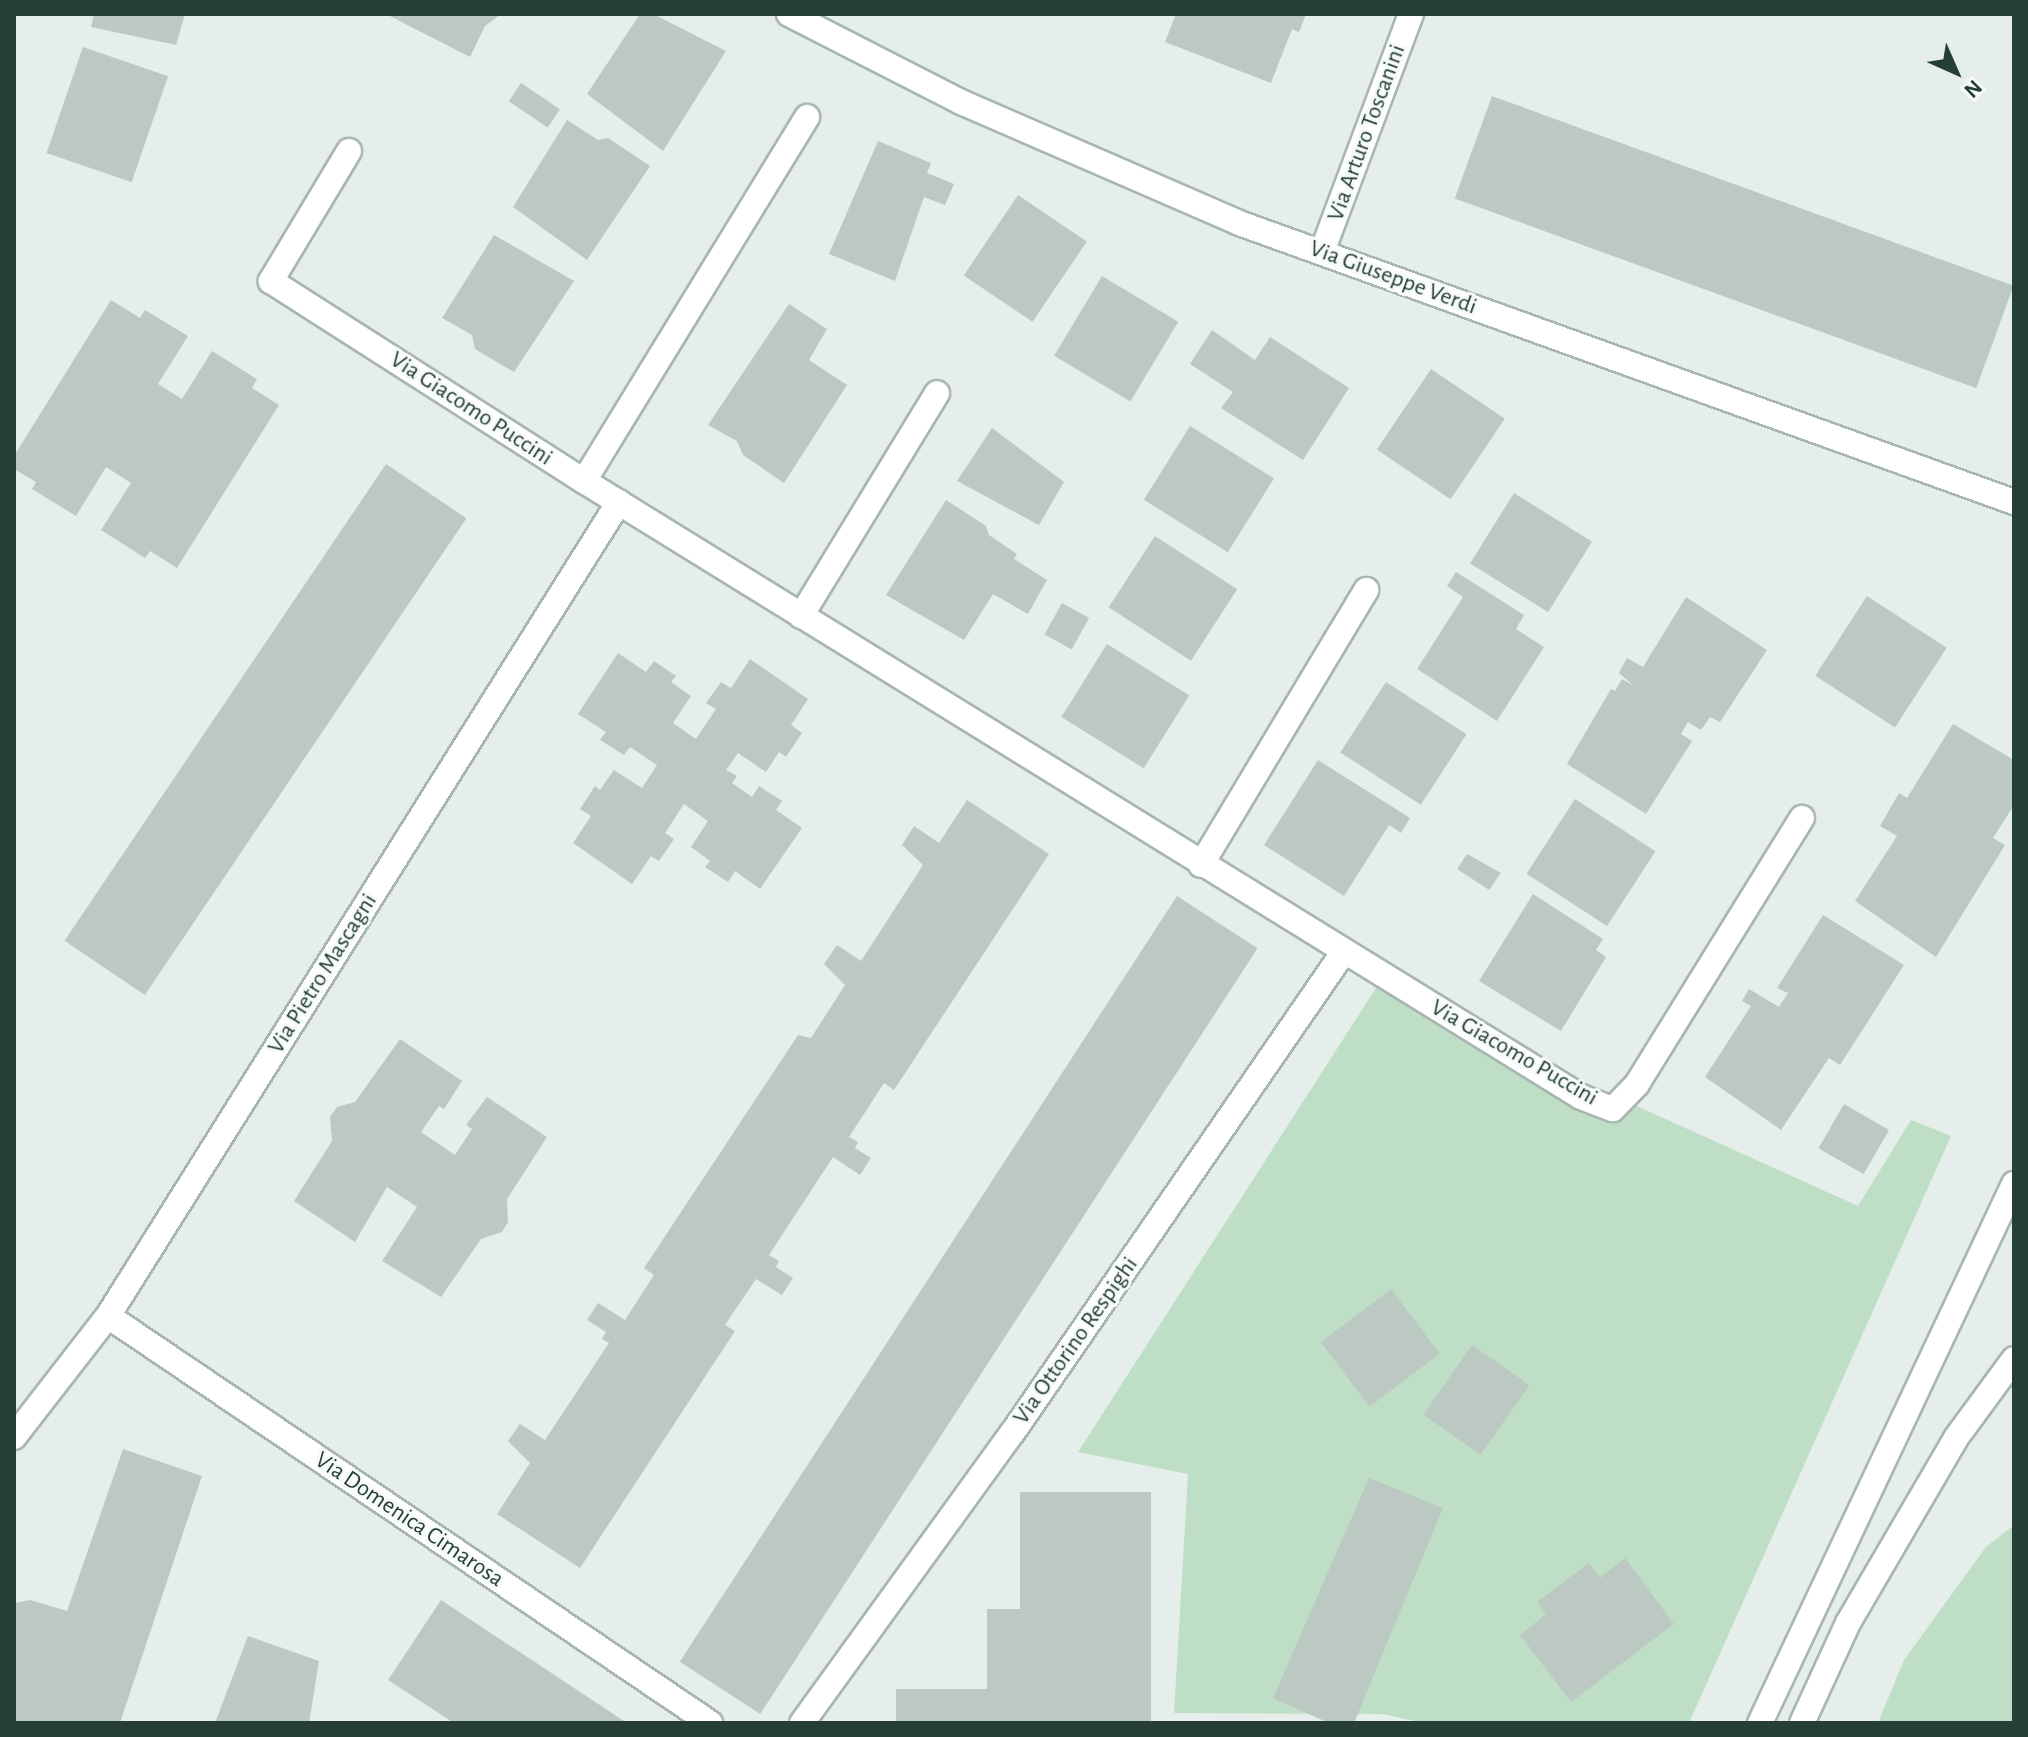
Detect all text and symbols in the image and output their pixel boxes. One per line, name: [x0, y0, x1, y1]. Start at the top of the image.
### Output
north arrow: [1916, 32, 1996, 112]
street label: Via Arturo Toscanini: [1322, 41, 1412, 225]
text: N: [1960, 76, 1986, 102]
street label: Via Giuseppe Verdi: [1305, 234, 1481, 322]
street label: Via Giacomo Puccini: [384, 346, 558, 472]
street label: Via Pietro Mascagni: [262, 889, 384, 1059]
street label: Via Giacomo Puccini: [1425, 993, 1603, 1113]
street label: Via Ottorino Respighi: [1007, 1252, 1145, 1430]
street label: Via Domenica Cimarosa: [309, 1446, 509, 1594]

